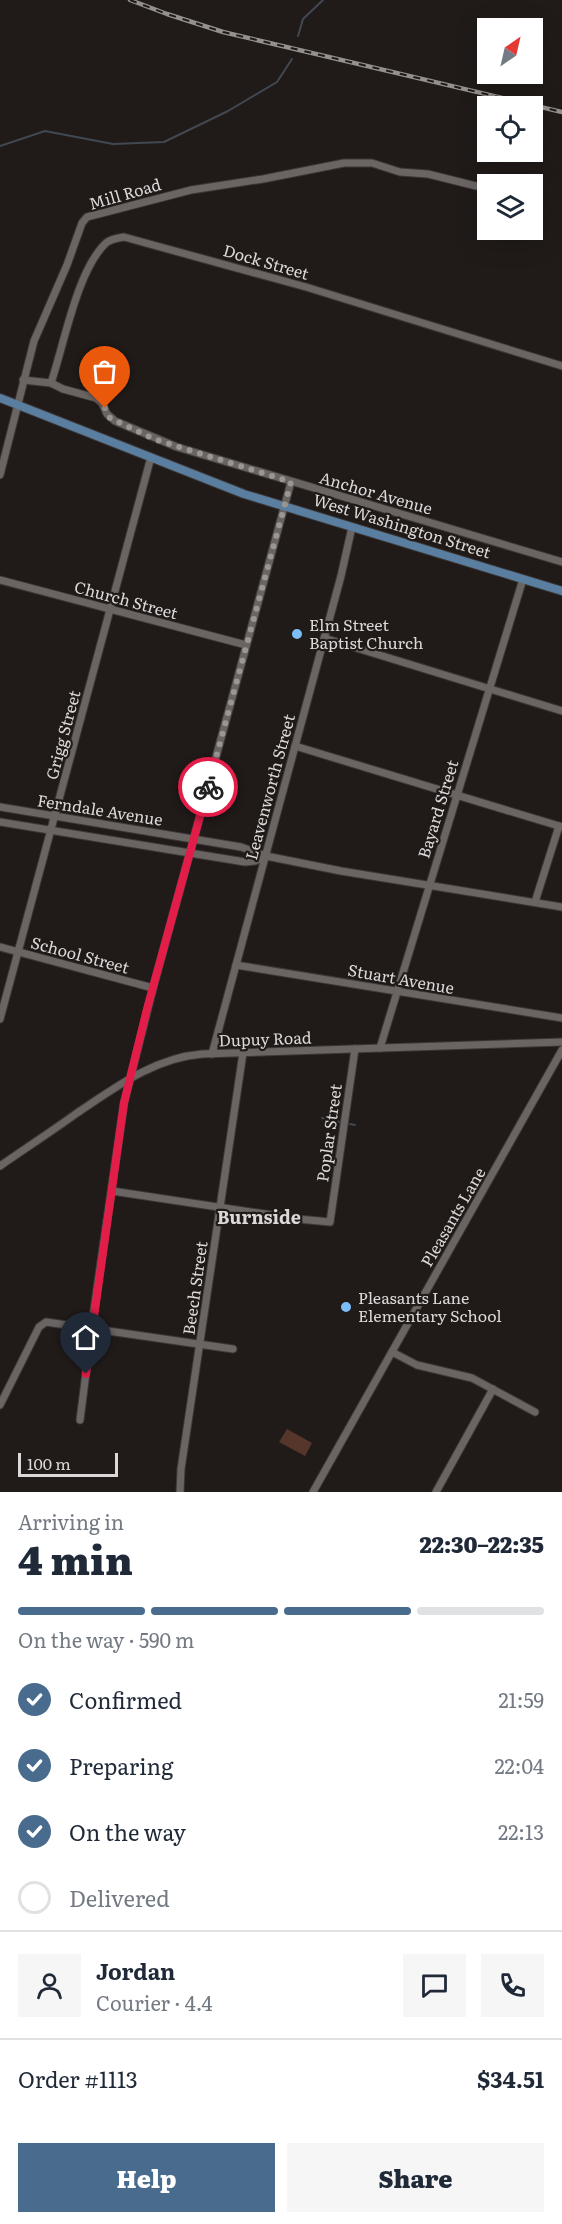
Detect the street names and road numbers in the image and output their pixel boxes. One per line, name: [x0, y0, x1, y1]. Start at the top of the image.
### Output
street label: Mill Road: [86, 171, 164, 215]
street label: Dock Street: [221, 237, 312, 285]
street label: Anchor Avenue: [317, 464, 436, 520]
street label: West Washington Street: [311, 487, 494, 564]
street label: Church Street: [72, 574, 181, 625]
street label: Grigg Street: [39, 687, 86, 782]
street label: Leavenworth Street: [238, 711, 300, 862]
street label: Bayard Street: [411, 756, 464, 861]
street label: Ferndale Avenue: [36, 787, 165, 831]
street label: School Street: [28, 929, 133, 979]
street label: Stuart Avenue: [346, 957, 456, 999]
street label: Dupuy Road: [218, 1024, 312, 1052]
street label: Poplar Street: [309, 1082, 347, 1183]
street label: Pleasants Lane: [414, 1162, 490, 1271]
street label: Beech Street: [176, 1239, 213, 1336]

